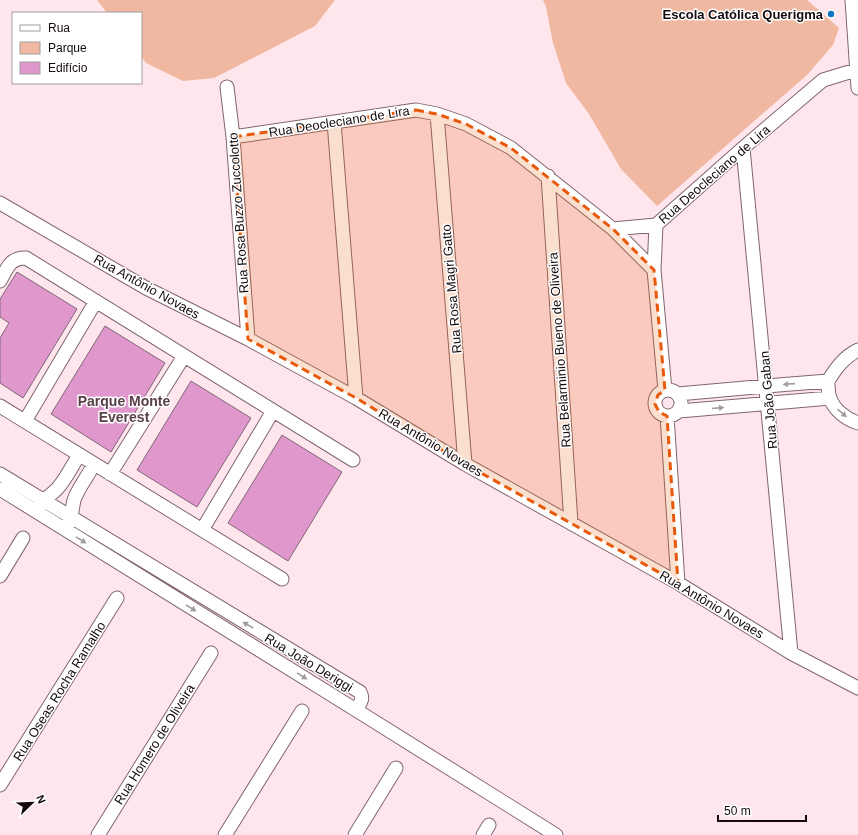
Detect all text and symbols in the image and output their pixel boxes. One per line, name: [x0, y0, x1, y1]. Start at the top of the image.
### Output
place label: Escola Católica Querigma: [663, 7, 824, 22]
marker: Escola Católica Querigma: [826, 9, 836, 19]
legend: [12, 12, 142, 84]
text: Rua: [48, 21, 70, 35]
text: Parque: [48, 41, 87, 55]
text: Edifício: [48, 61, 88, 75]
street label: Rua Deocleciano de Lira: [268, 103, 411, 140]
street label: Rua Deocleciano de Lira: [656, 122, 774, 227]
street label: Rua Rosa Buzzo Zuccolotto: [225, 132, 252, 294]
street label: Rua Rosa Magri Gatto: [438, 224, 465, 354]
street label: Rua Antônio Novaes: [91, 251, 203, 322]
street label: Rua Belarminio Bueno de Oliveira: [545, 251, 574, 448]
street label: Rua João Gaban: [757, 350, 780, 450]
one-way arrow: [782, 381, 795, 387]
district label: Parque Monte Everest: [78, 393, 170, 425]
one-way arrow: [712, 404, 724, 411]
street label: Rua Antônio Novaes: [376, 405, 486, 480]
one-way arrow: [837, 409, 847, 418]
one-way arrow: [75, 536, 87, 543]
street label: Rua Antônio Novaes: [657, 567, 767, 642]
one-way arrow: [186, 604, 196, 612]
street label: Rua Oseas Rocha Ramalho: [10, 619, 109, 764]
one-way arrow: [242, 622, 254, 629]
street label: Rua João Deriggi: [262, 630, 356, 695]
one-way arrow: [296, 673, 308, 680]
street label: Rua Homero de Oliveira: [111, 681, 198, 807]
north arrow: [12, 783, 52, 823]
text: N: [34, 793, 48, 805]
scale bar: [718, 797, 806, 823]
text: 50 m: [724, 804, 751, 818]

